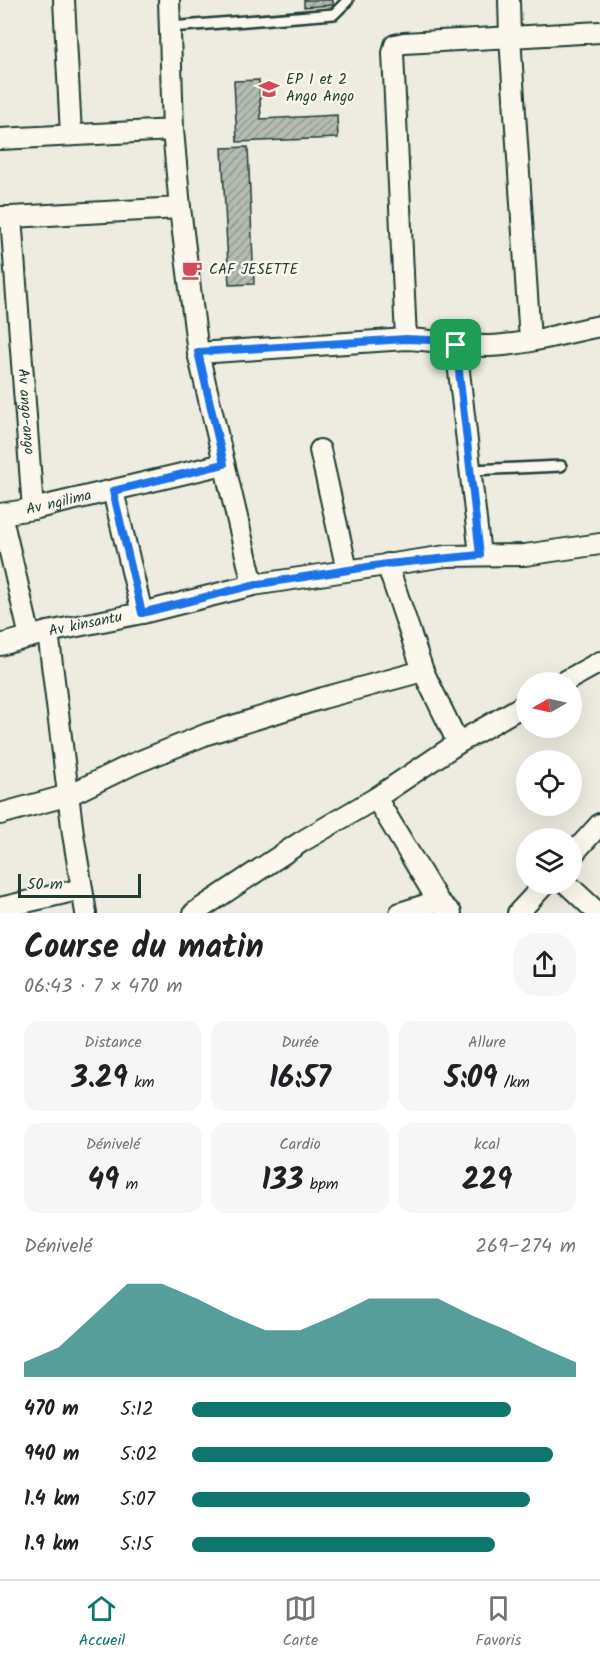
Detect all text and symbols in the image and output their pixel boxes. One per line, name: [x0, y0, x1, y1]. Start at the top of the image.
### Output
place label: EP 1 et 2 Ango Ango: [286, 68, 354, 109]
school or university icon: EP 1 et 2 Ango Ango: [257, 77, 281, 101]
cafe icon: CAF JESETTE: [180, 258, 204, 282]
place label: CAF JESETTE: [209, 258, 300, 282]
pin: [430, 319, 481, 370]
icon: arrive: [439, 328, 472, 361]
street label: Av ango-ango: [10, 367, 41, 456]
street label: Av ngilima: [25, 484, 94, 522]
street label: Av kinsantu: [47, 605, 124, 644]
north arrow: [516, 672, 582, 738]
map controls: [516, 672, 582, 894]
button: locate: [516, 750, 582, 816]
button: layers: [516, 828, 582, 894]
scale bar: [18, 871, 141, 899]
text: 50 m: [27, 872, 63, 897]
text: Course du matin: [24, 922, 264, 975]
button: share: [513, 933, 576, 996]
text: 06:43 · 7 × 470 m: [24, 971, 182, 1003]
text: Distance: [84, 1030, 142, 1055]
text: Durée: [281, 1030, 319, 1055]
text: Allure: [468, 1030, 506, 1055]
text: 3.29: [72, 1055, 128, 1103]
text: 16:57: [269, 1055, 331, 1103]
text: 5:09: [444, 1055, 497, 1103]
text: km: [128, 1070, 154, 1095]
text: /km: [497, 1070, 530, 1095]
text: Dénivelé: [86, 1132, 140, 1157]
text: Cardio: [279, 1132, 321, 1157]
text: kcal: [474, 1132, 500, 1157]
text: 49: [88, 1157, 119, 1205]
text: 133: [261, 1157, 303, 1205]
text: 229: [462, 1157, 512, 1205]
text: m: [119, 1172, 138, 1197]
text: bpm: [303, 1172, 339, 1197]
text: Dénivelé: [24, 1231, 92, 1263]
text: 269–274 m: [476, 1231, 576, 1263]
text: 470 m: [24, 1394, 79, 1426]
text: 5:12: [120, 1394, 154, 1426]
text: 940 m: [24, 1439, 79, 1471]
text: 5:02: [120, 1439, 157, 1471]
text: 1.4 km: [24, 1484, 80, 1516]
text: 5:07: [120, 1484, 155, 1516]
text: 1.9 km: [24, 1529, 79, 1561]
text: 5:15: [120, 1529, 153, 1561]
tab: Accueil: [79, 1592, 125, 1653]
tab: Carte: [282, 1592, 318, 1653]
tab: Favoris: [476, 1592, 521, 1653]

